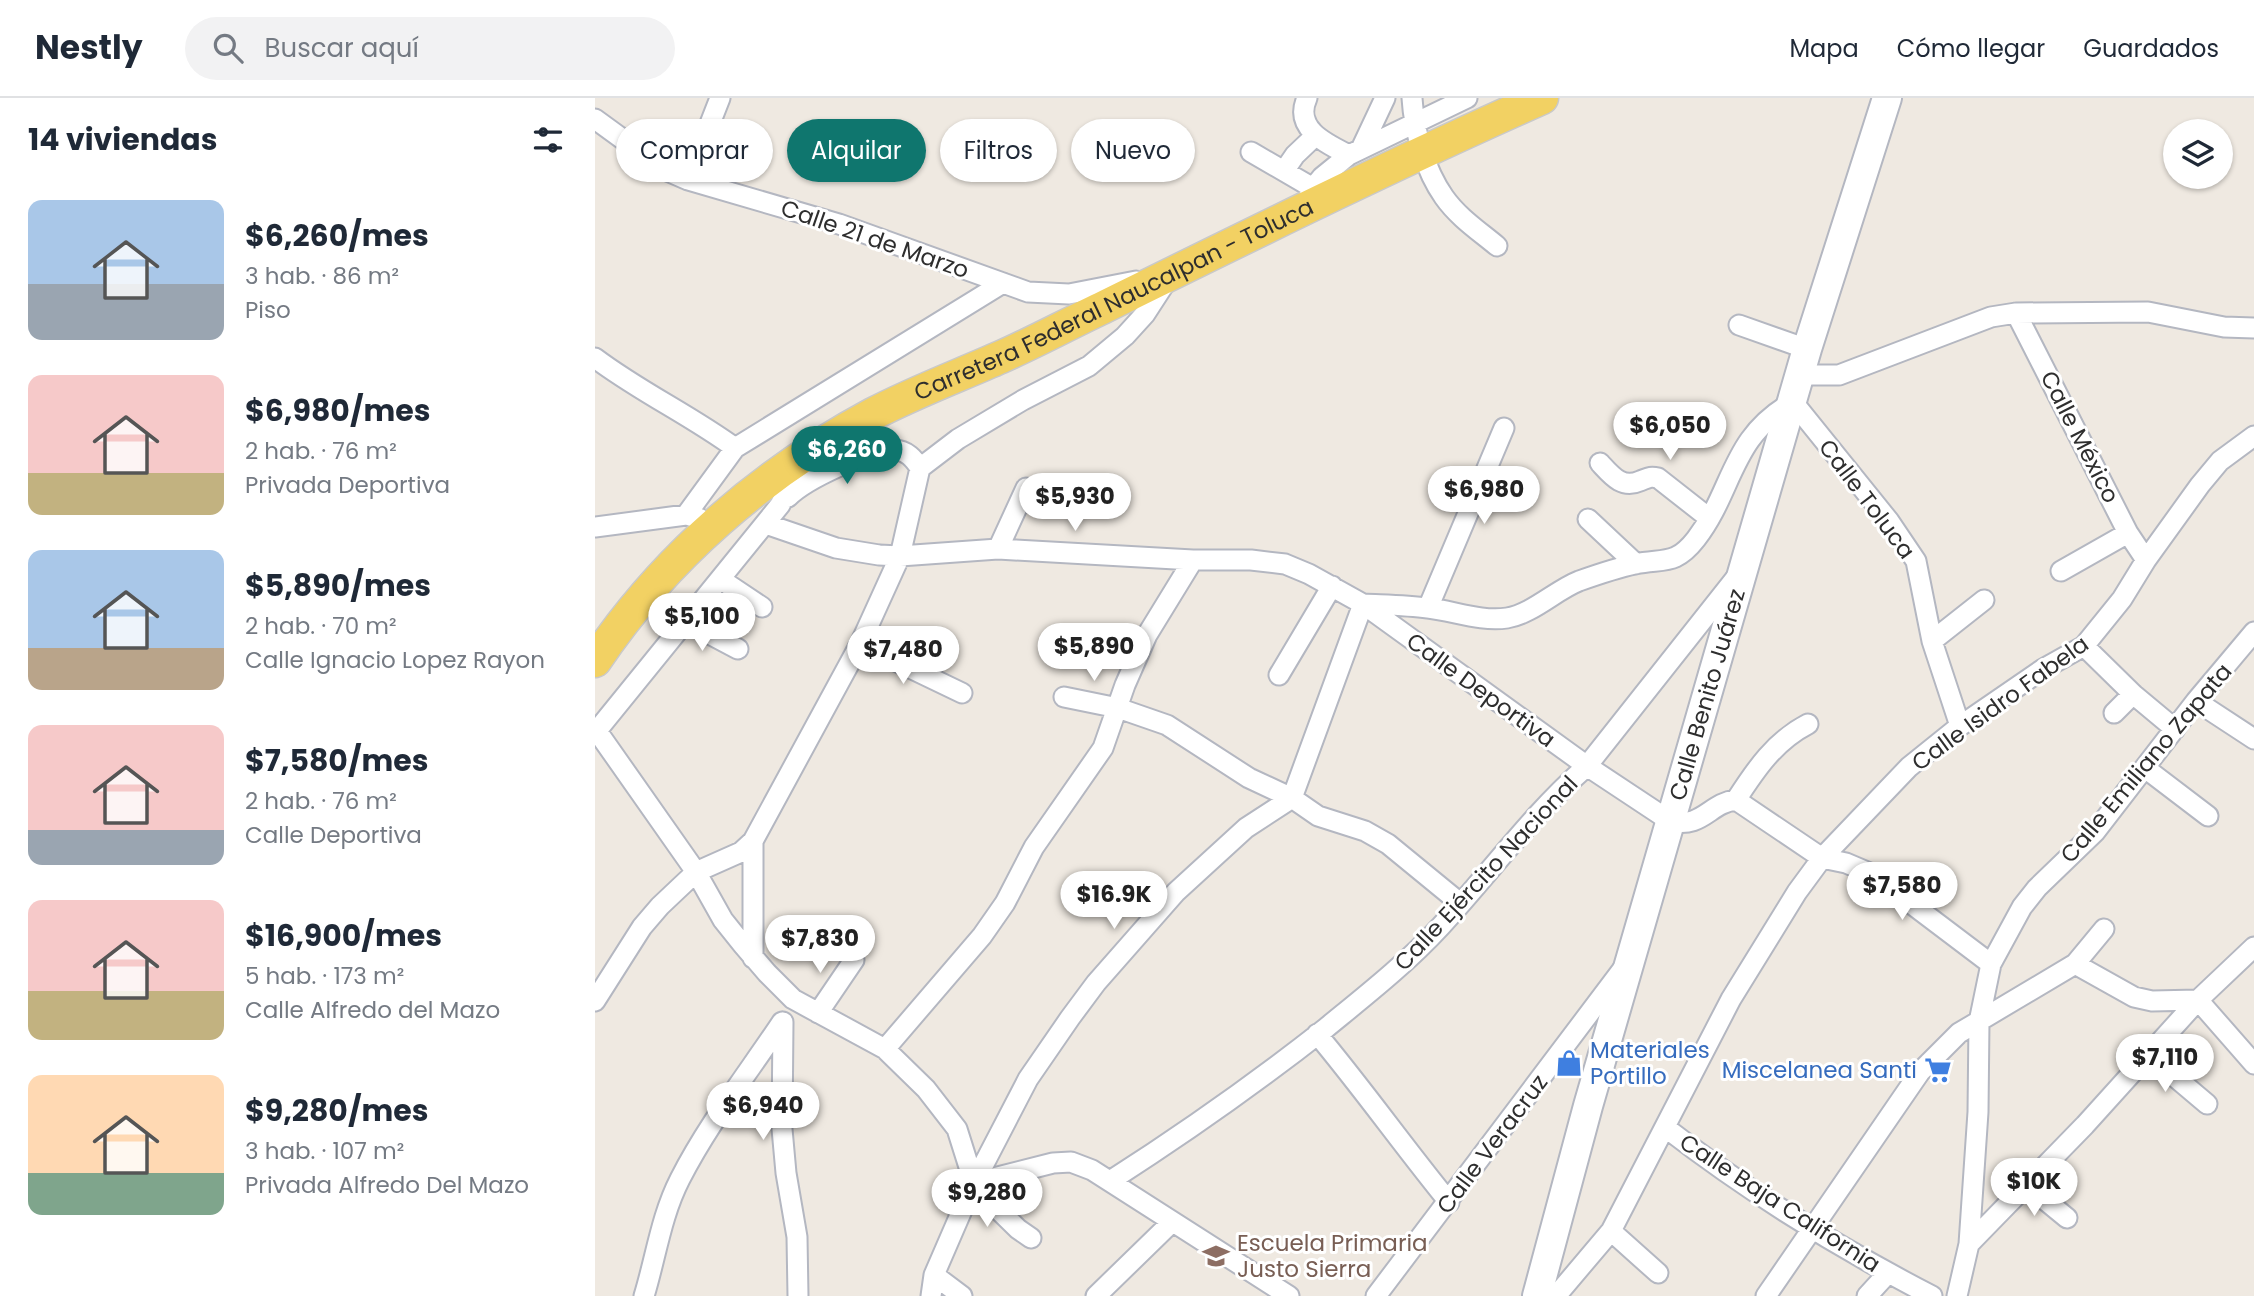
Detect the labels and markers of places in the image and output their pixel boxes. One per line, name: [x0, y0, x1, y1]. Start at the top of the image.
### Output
pin: $6,050: [1613, 402, 1727, 462]
pin: $6,260: [790, 426, 904, 486]
pin: $6,980: [1427, 466, 1541, 526]
pin: $5,930: [1018, 474, 1132, 533]
pin: $5,100: [645, 594, 759, 653]
pin: $5,890: [1037, 624, 1151, 683]
pin: $7,480: [846, 626, 960, 686]
pin: $7,580: [1845, 862, 1959, 922]
pin: $16.9K: [1057, 872, 1171, 931]
pin: $7,830: [763, 916, 877, 975]
place label: Materiales Portillo: [1590, 1034, 1710, 1092]
pin: $7,110: [2108, 1034, 2222, 1094]
shop icon: Materiales Portillo: [1554, 1048, 1584, 1078]
place label: Miscelanea Santi: [1722, 1054, 1917, 1086]
supermarket icon: Miscelanea Santi: [1923, 1055, 1953, 1085]
pin: $6,940: [706, 1082, 820, 1142]
pin: $10K: [1993, 1158, 2075, 1218]
pin: $9,280: [930, 1170, 1044, 1229]
place label: Escuela Primaria Justo Sierra: [1237, 1227, 1428, 1285]
school or university icon: Escuela Primaria Justo Sierra: [1201, 1241, 1231, 1271]

